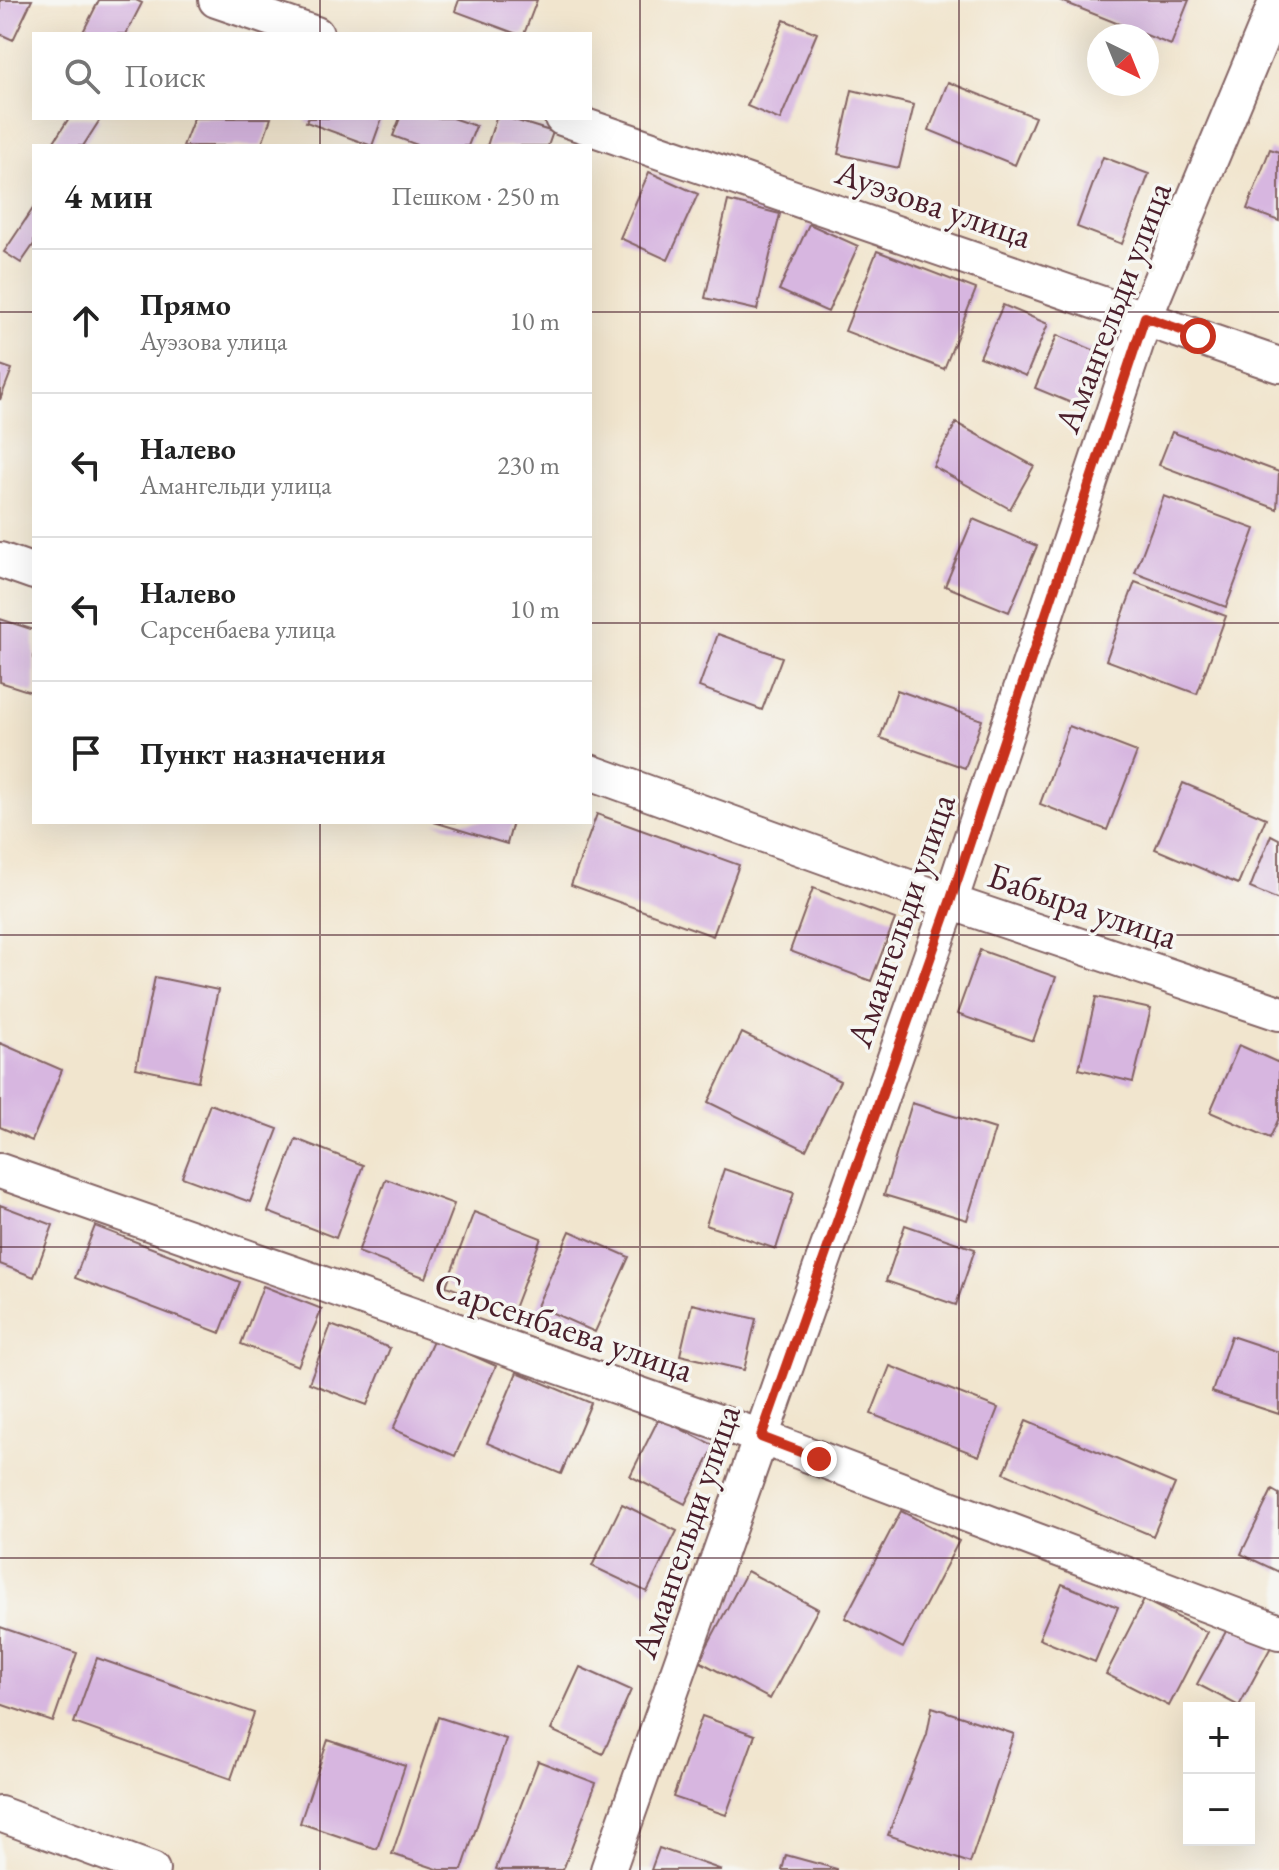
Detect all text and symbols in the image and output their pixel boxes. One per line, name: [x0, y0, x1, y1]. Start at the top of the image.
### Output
north arrow: [1087, 24, 1159, 96]
search box: [32, 32, 592, 120]
icon: search: [60, 54, 104, 98]
text: Поиск: [124, 57, 206, 96]
street label: Ауэзова улица: [829, 148, 1039, 259]
text: 4 мин: [64, 174, 153, 218]
street label: Амангельди улица: [1043, 174, 1182, 440]
text: Пешком · 250 m: [391, 179, 560, 213]
text: Прямо: [140, 285, 231, 324]
icon: ahead: [64, 299, 108, 343]
text: 10 m: [510, 304, 560, 338]
route start: [1180, 318, 1216, 354]
text: Ауэзова улица: [140, 324, 288, 358]
text: Налево: [140, 429, 236, 468]
icon: left: [64, 443, 108, 487]
text: 230 m: [497, 448, 560, 482]
text: Амангельди улица: [140, 468, 332, 502]
text: Налево: [140, 573, 236, 612]
icon: left: [64, 587, 108, 631]
text: 10 m: [510, 592, 560, 626]
text: Сарсенбаева улица: [140, 612, 336, 646]
icon: arrive: [64, 731, 108, 775]
text: Пункт назначения: [140, 734, 386, 773]
street label: Амангельди улица: [835, 787, 966, 1054]
street label: Бабыра улица: [982, 851, 1184, 960]
street label: Сарсенбаева улица: [428, 1260, 700, 1393]
street label: Амангельди улица: [620, 1398, 751, 1665]
route end: [801, 1441, 837, 1477]
map controls: [1183, 1702, 1255, 1846]
button: +: [1183, 1702, 1255, 1774]
button: −: [1183, 1774, 1255, 1846]

